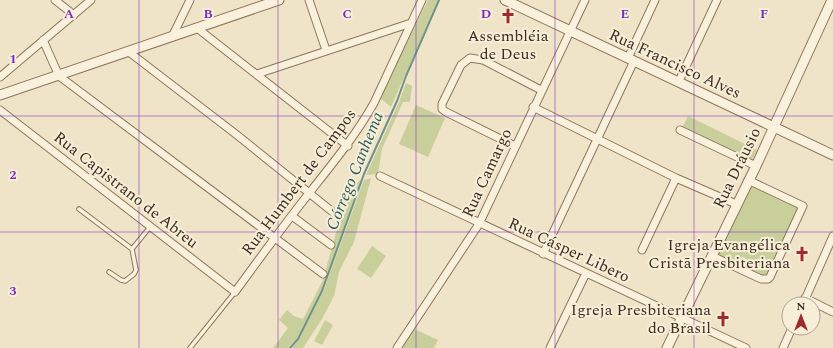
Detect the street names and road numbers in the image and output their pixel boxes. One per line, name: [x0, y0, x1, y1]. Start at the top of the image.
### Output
street label: Rua Francisco Alves: [605, 23, 745, 105]
street label: Rua Humbert de Campos: [236, 104, 362, 260]
street label: Rua Dráusio: [707, 123, 767, 213]
street label: Rua Camargo: [456, 124, 518, 222]
street label: Rua Capistrano de Abreu: [48, 126, 204, 254]
street label: Rua Cásper Libero: [504, 211, 634, 289]

